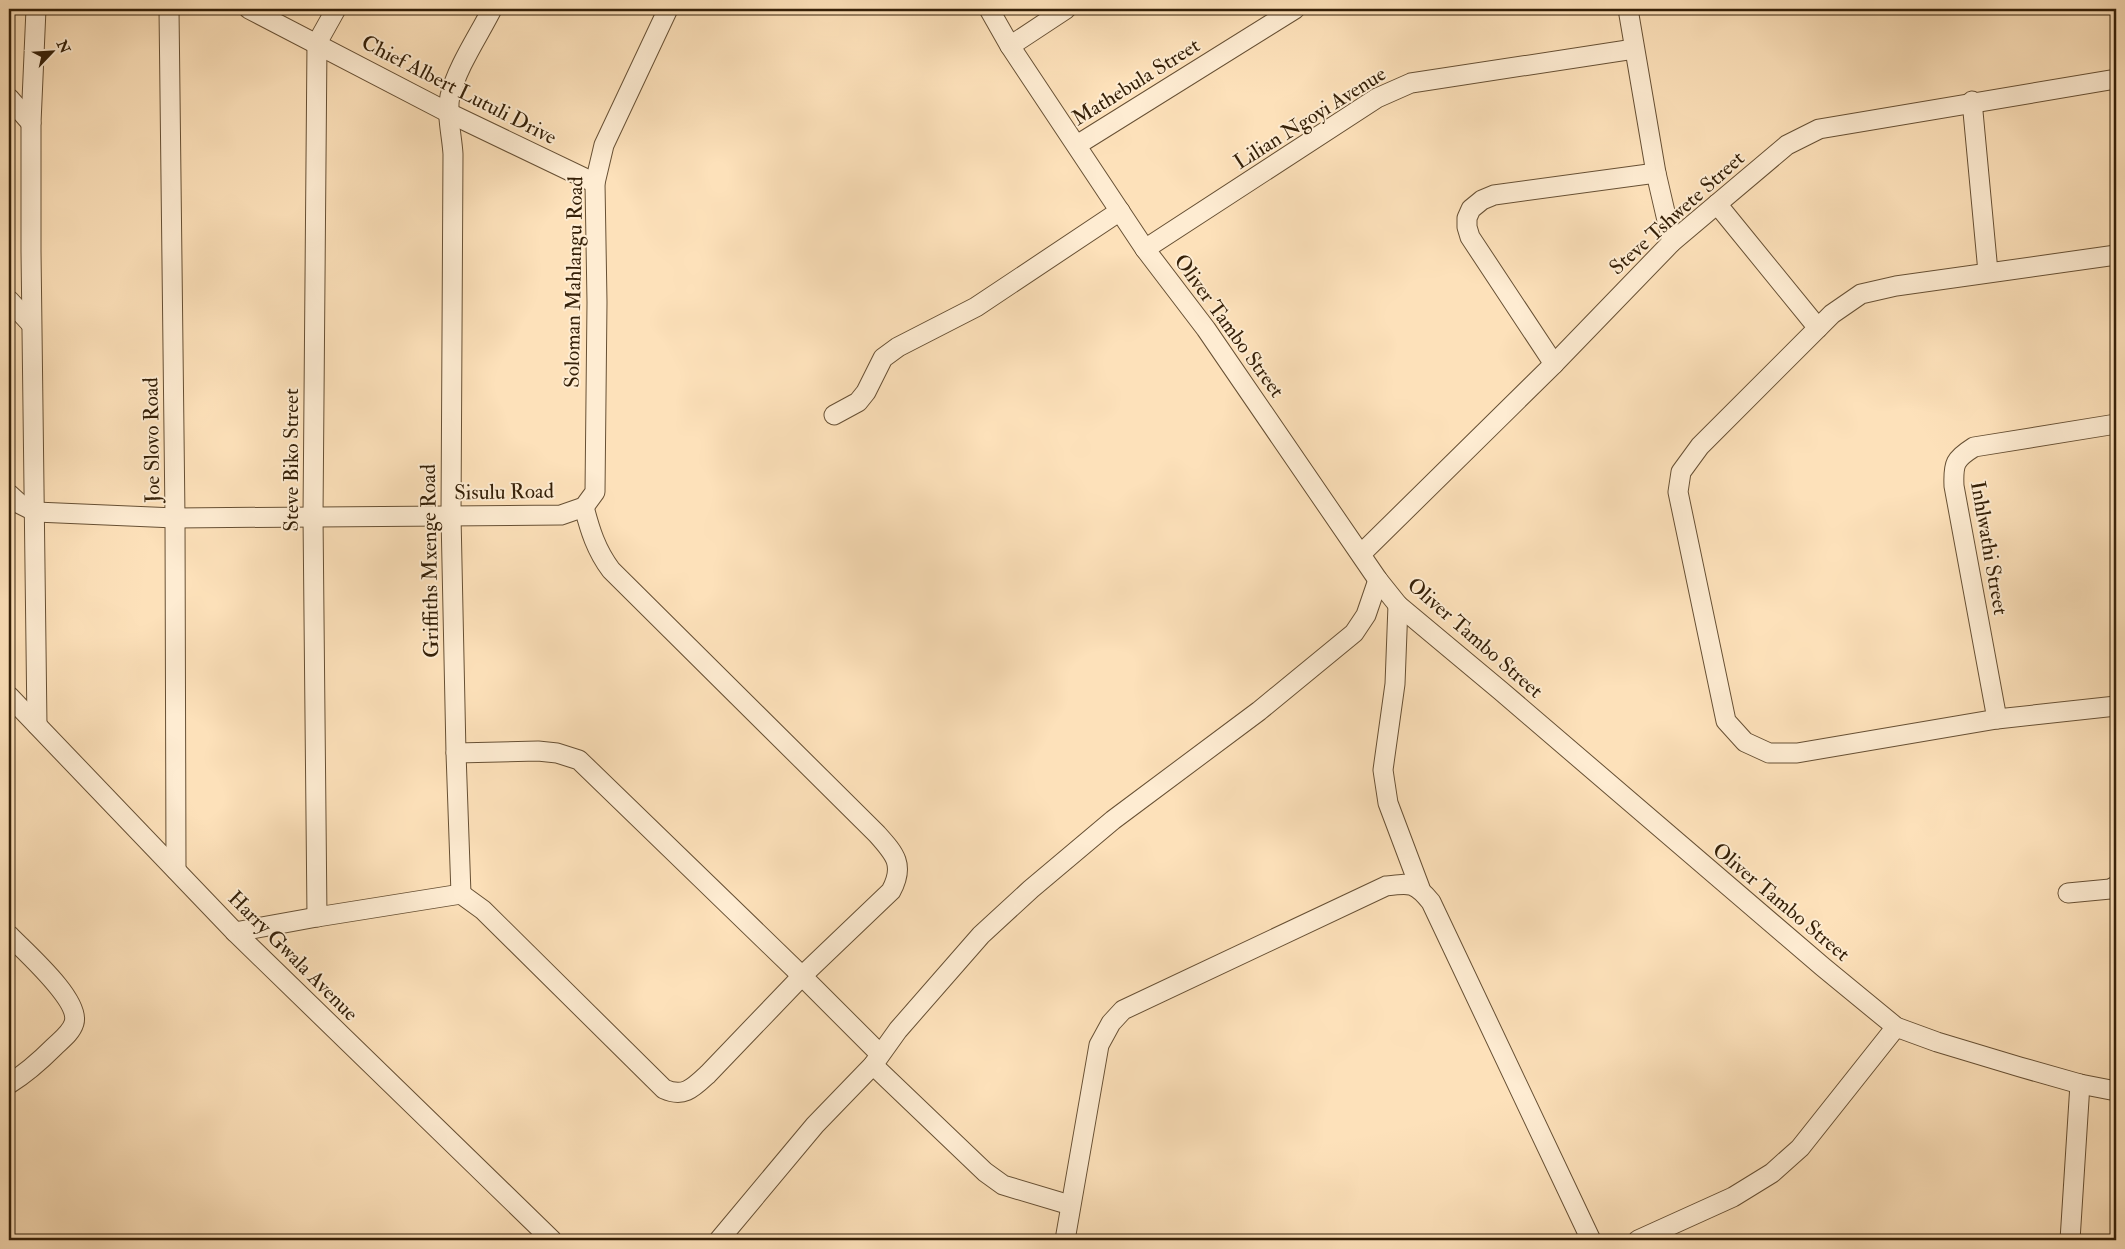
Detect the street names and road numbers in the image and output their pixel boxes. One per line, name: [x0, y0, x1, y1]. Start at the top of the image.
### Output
street label: Chief Albert Lutuli Drive: [357, 29, 561, 151]
street label: Mathebula Street: [1067, 32, 1205, 132]
street label: Lilian Ngoyi Avenue: [1229, 60, 1391, 176]
street label: Steve Tshwete Street: [1604, 145, 1750, 281]
street label: Soloman Mahlangu Road: [559, 175, 589, 388]
street label: Oliver Tambo Street: [1168, 249, 1290, 403]
street label: Joe Slovo Road: [137, 376, 167, 504]
street label: Steve Biko Street: [278, 388, 305, 532]
street label: Griffiths Mxenge Road: [415, 463, 445, 658]
street label: Sisulu Road: [454, 478, 555, 506]
street label: Inhlwathi Street: [1964, 479, 2014, 617]
street label: Oliver Tambo Street: [1402, 572, 1549, 704]
street label: Oliver Tambo Street: [1707, 837, 1855, 968]
street label: Harry Gwala Avenue: [222, 885, 364, 1027]

